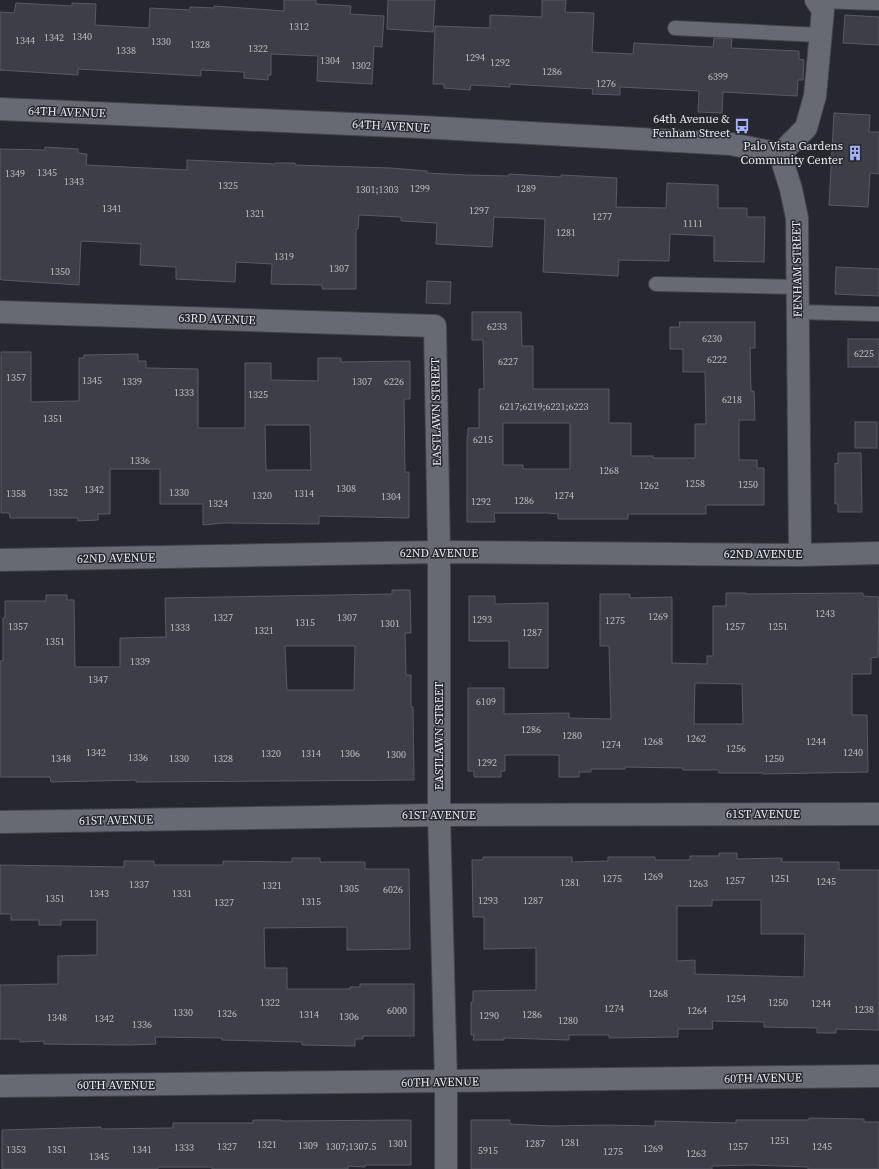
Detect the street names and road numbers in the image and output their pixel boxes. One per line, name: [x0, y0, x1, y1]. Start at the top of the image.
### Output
street label: 64TH AVENUE: [28, 103, 106, 121]
street label: 64TH AVENUE: [352, 116, 430, 136]
street label: FENHAM STREET: [788, 220, 806, 317]
street label: 63RD AVENUE: [178, 310, 256, 328]
street label: EASTLAWN STREET: [427, 357, 445, 466]
street label: 62ND AVENUE: [400, 545, 478, 561]
street label: 62ND AVENUE: [724, 546, 802, 562]
street label: 62ND AVENUE: [77, 549, 155, 567]
street label: EASTLAWN STREET: [431, 681, 447, 790]
street label: 61ST AVENUE: [726, 806, 800, 822]
street label: 61ST AVENUE: [402, 807, 476, 823]
street label: 61ST AVENUE: [79, 811, 153, 829]
street label: 60TH AVENUE: [724, 1069, 802, 1087]
street label: 60TH AVENUE: [401, 1073, 479, 1091]
street label: 60TH AVENUE: [77, 1077, 155, 1093]

